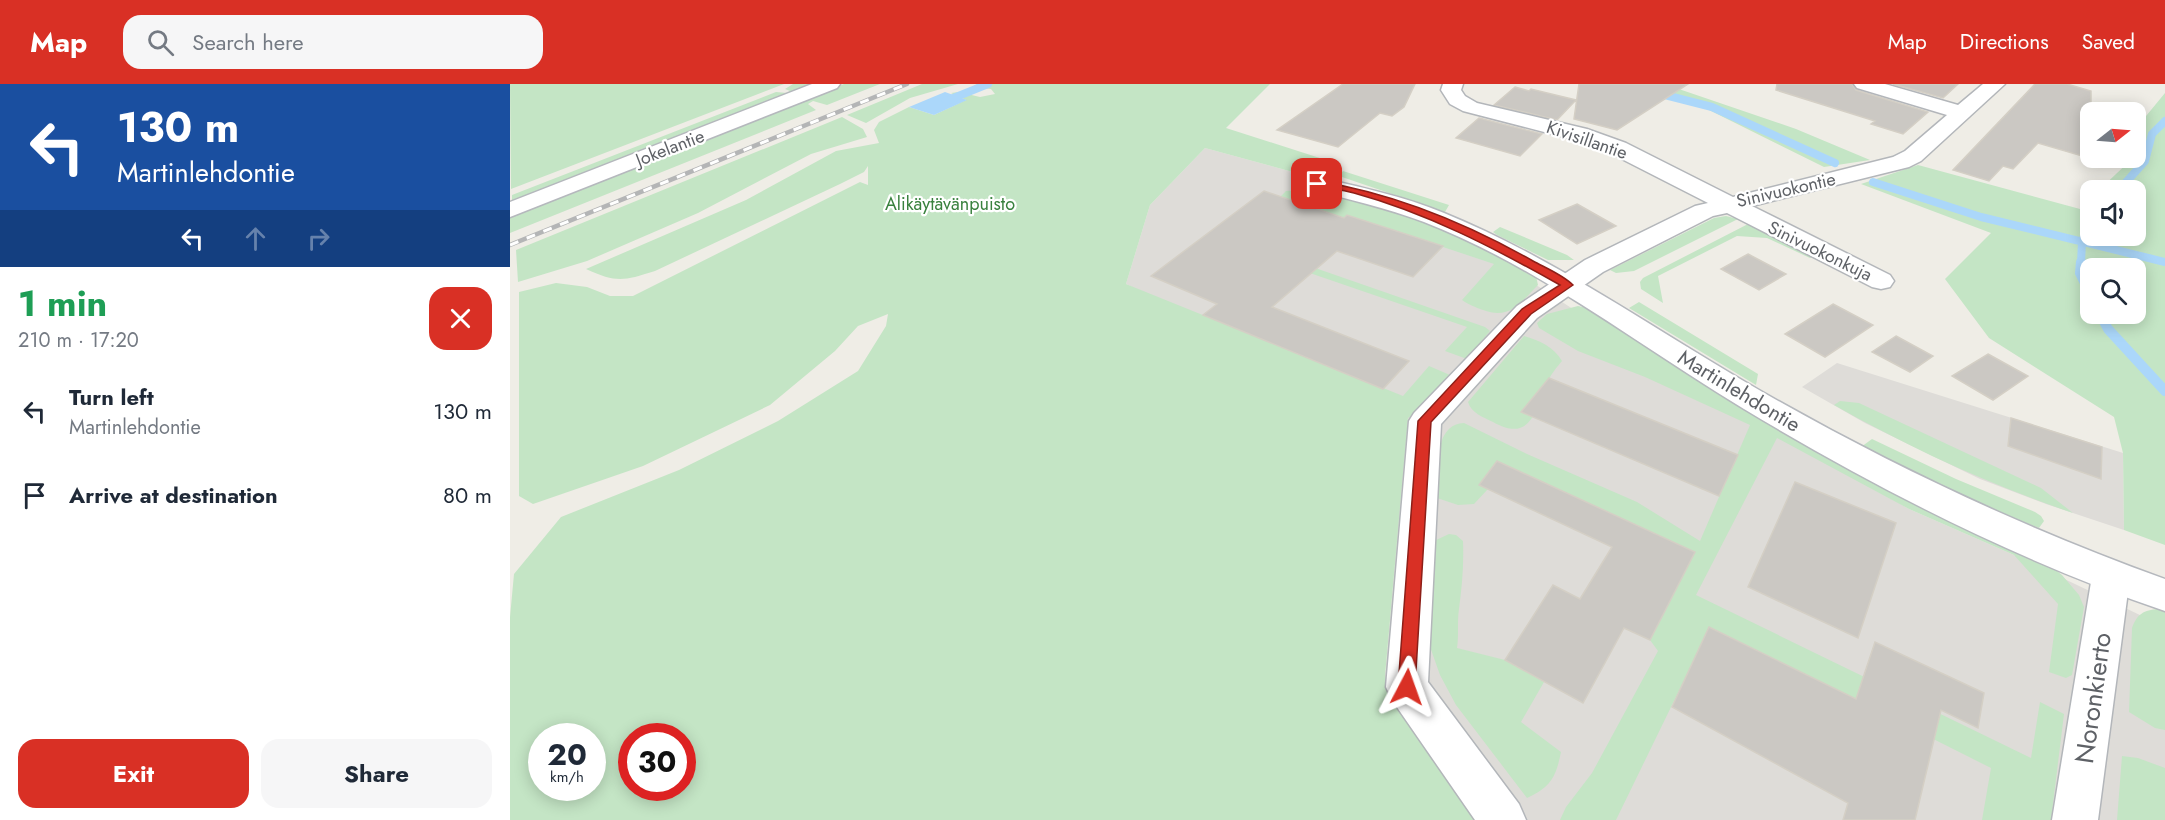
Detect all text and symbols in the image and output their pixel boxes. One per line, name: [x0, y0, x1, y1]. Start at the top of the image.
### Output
search box: [123, 15, 543, 69]
text: Map: [30, 22, 87, 63]
icon: search: [144, 26, 177, 59]
text: Search here: [192, 26, 304, 58]
text: Map: [1888, 27, 1927, 57]
text: Directions: [1960, 27, 2049, 57]
text: Saved: [2082, 27, 2135, 57]
text: 130 m: [117, 97, 239, 158]
north arrow: [2080, 102, 2146, 168]
map controls: [2080, 102, 2146, 324]
icon: left: [18, 108, 96, 186]
street label: Kivisillantie: [1543, 114, 1631, 166]
street label: Jokelantie: [630, 123, 708, 174]
text: Martinlehdontie: [117, 153, 295, 192]
pin: [1291, 158, 1342, 209]
street label: Sinivuokontie: [1734, 166, 1838, 214]
icon: arrive: [1300, 167, 1333, 200]
button: sound: [2080, 180, 2146, 246]
park label: Alikäytävänpuisto: [885, 191, 1015, 217]
street label: Sinivuokonkuja: [1763, 215, 1877, 287]
icon: left: [176, 222, 209, 255]
icon: ahead: [239, 222, 272, 255]
icon: right: [302, 222, 335, 255]
button: search: [2080, 258, 2146, 324]
text: 1 min: [18, 277, 107, 329]
button: close: [429, 287, 492, 350]
text: 210 m · 17:20: [18, 326, 139, 355]
street label: Martinlehdontie: [1672, 343, 1806, 440]
text: Turn left: [69, 381, 154, 413]
icon: left: [18, 395, 51, 428]
text: 130 m: [433, 395, 492, 427]
text: Martinlehdontie: [69, 413, 201, 442]
icon: arrive: [18, 479, 51, 512]
text: Arrive at destination: [69, 479, 278, 511]
text: 80 m: [443, 479, 492, 511]
street label: Noronkierto: [2065, 630, 2121, 766]
position arrow: [1375, 655, 1439, 719]
speed limit sign: 30: [618, 723, 696, 801]
text: 20: [547, 733, 587, 776]
button: Exit: [18, 739, 249, 808]
button: Share: [261, 739, 492, 808]
text: km/h: [550, 766, 584, 788]

